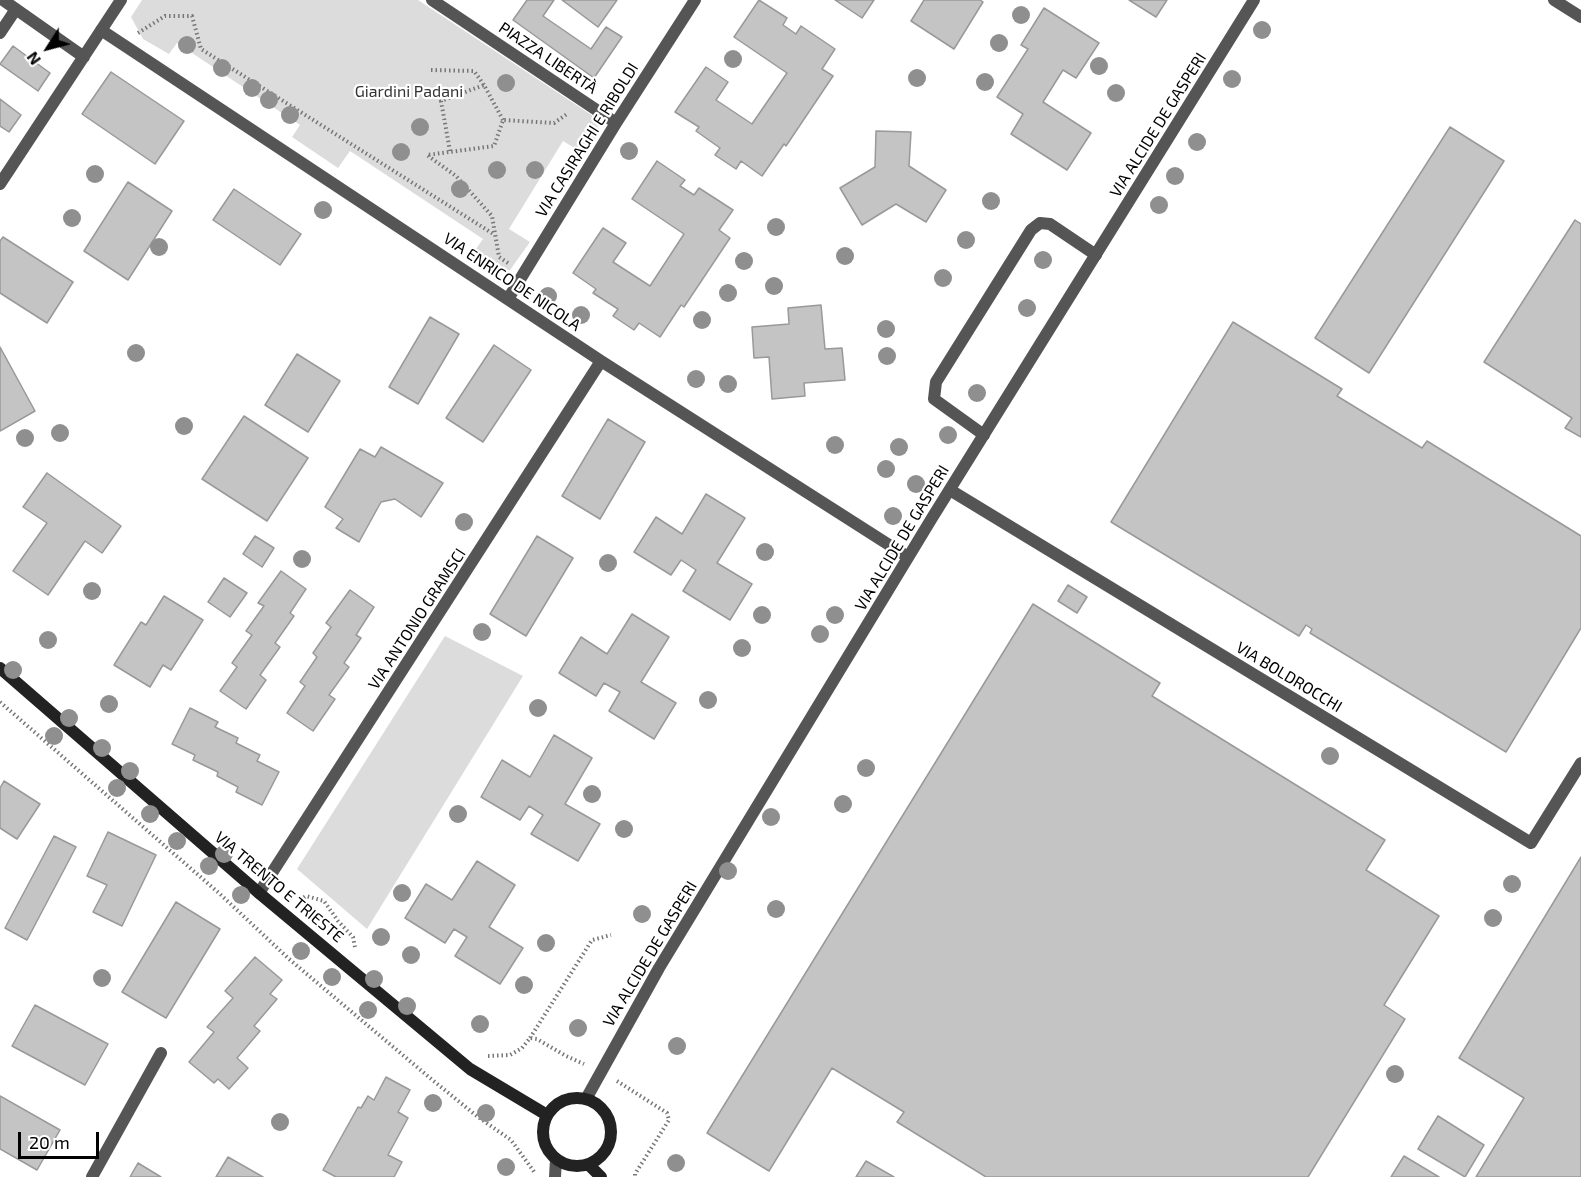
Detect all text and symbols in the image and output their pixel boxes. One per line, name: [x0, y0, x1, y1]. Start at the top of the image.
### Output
north arrow: [18, 18, 78, 78]
street label: PIAZZA LIBERTÀ: [495, 18, 601, 98]
text: N: [22, 49, 44, 69]
street label: VIA ALCIDE DE GASPERI: [1106, 49, 1210, 201]
street label: VIA CASIRAGHI E RIBOLDI: [532, 59, 642, 221]
park label: Giardini Padani: [355, 82, 463, 102]
street label: VIA ENRICO DE NICOLA: [440, 229, 584, 335]
street label: VIA ALCIDE DE GASPERI: [851, 462, 953, 614]
street label: VIA ANTONIO GRAMSCI: [364, 545, 470, 693]
street label: VIA BOLDROCCHI: [1232, 638, 1346, 716]
street label: VIA TRENTO E TRIESTE: [211, 827, 347, 947]
street label: VIA ALCIDE DE GASPERI: [599, 878, 701, 1030]
scale bar: [21, 1120, 102, 1158]
text: 20 m: [29, 1131, 70, 1153]

